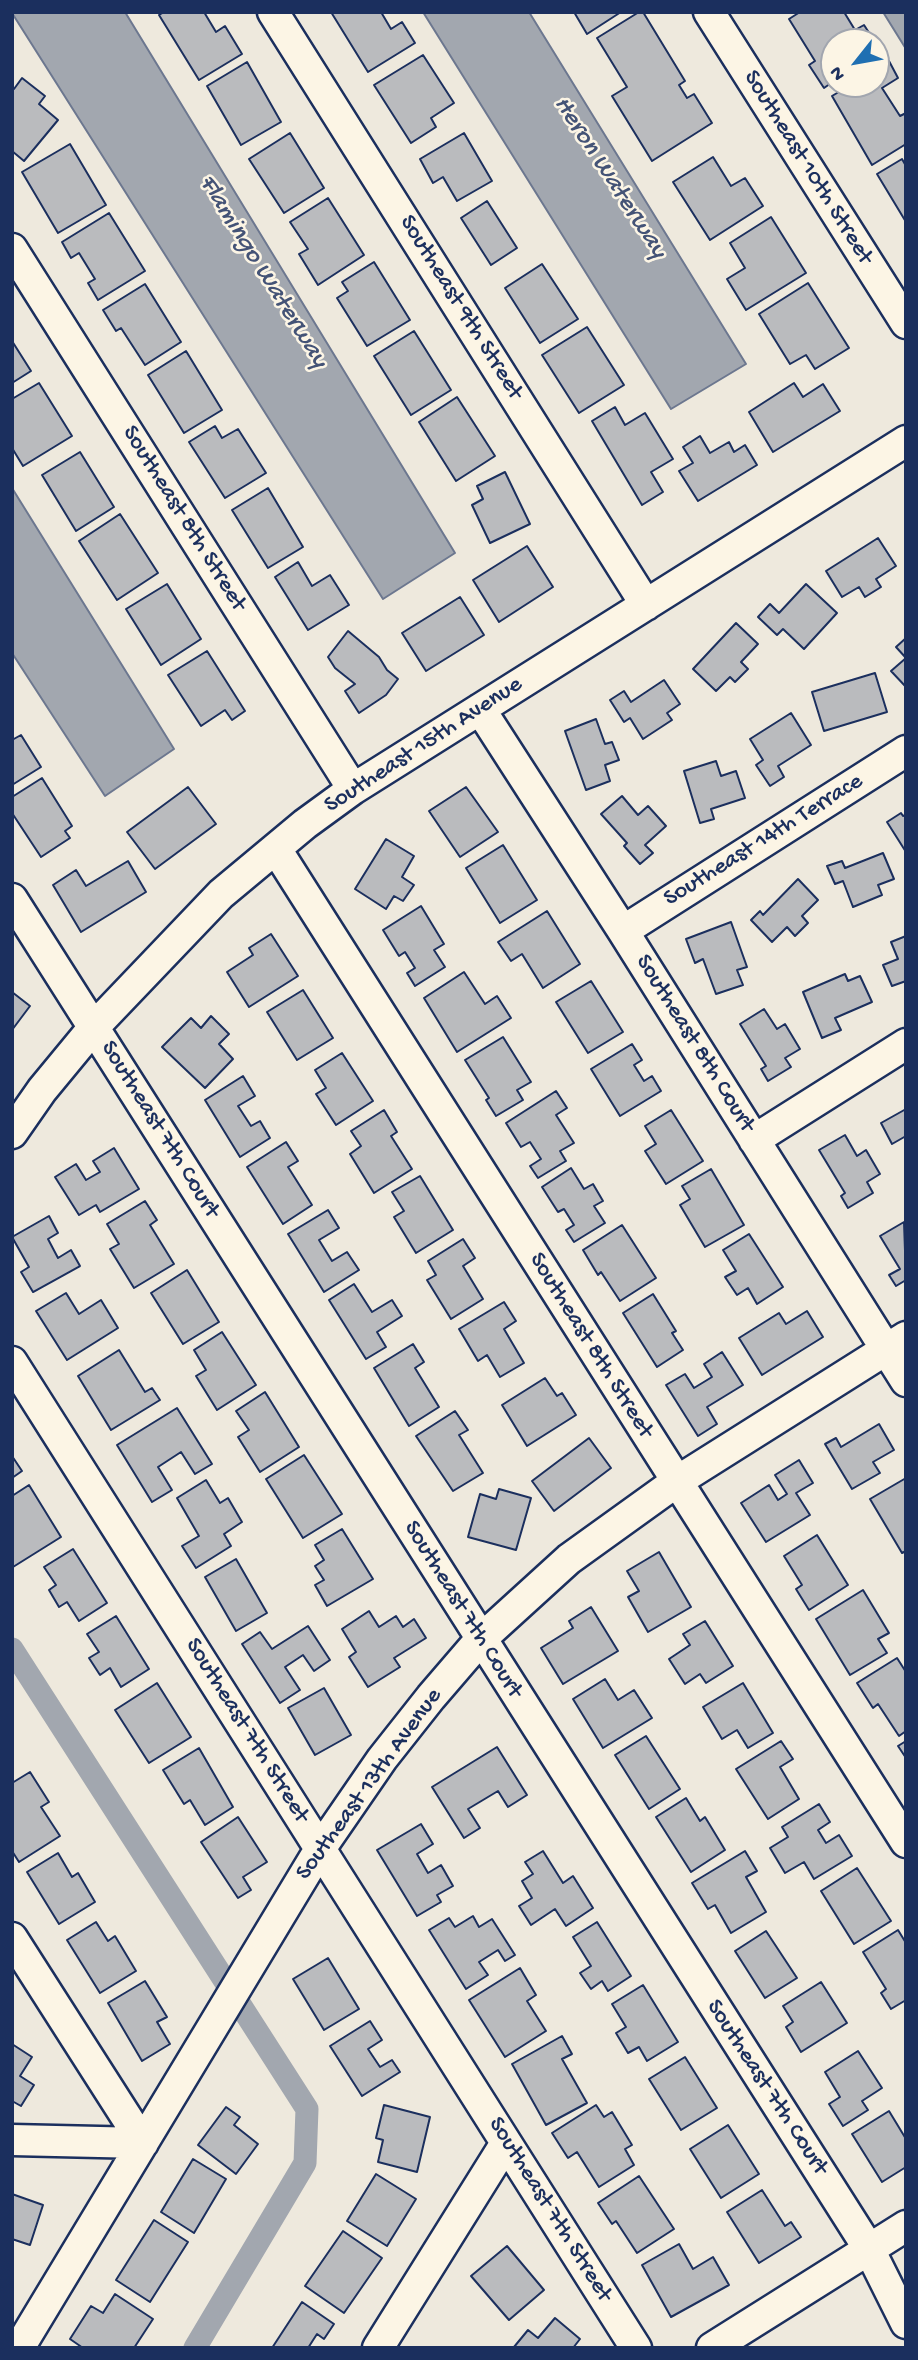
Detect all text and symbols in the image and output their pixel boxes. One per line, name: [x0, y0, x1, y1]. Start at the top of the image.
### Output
north arrow: [820, 28, 890, 98]
text: N: [825, 62, 851, 84]
street label: Southeast 10th Street: [736, 66, 878, 270]
water label: Heron Waterway: [545, 91, 673, 265]
water label: Flamingo Waterway: [190, 170, 334, 374]
street label: Southeast 9th Street: [392, 210, 528, 406]
street label: Southeast 8th Street: [114, 421, 252, 617]
street label: Southeast 15th Avenue: [320, 671, 528, 821]
street label: Southeast 14th Terrace: [659, 768, 869, 914]
street label: Southeast 8th Court: [628, 950, 760, 1138]
street label: Southeast 7th Court: [93, 1036, 225, 1224]
street label: Southeast 8th Street: [521, 1248, 659, 1444]
street label: Southeast 7th Court: [396, 1516, 528, 1704]
street label: Southeast 7th Street: [178, 1633, 314, 1829]
street label: Southeast 13th Avenue: [291, 1683, 449, 1887]
street label: Southeast 7th Court: [699, 1995, 833, 2181]
street label: Southeast 7th Street: [481, 2112, 617, 2308]

